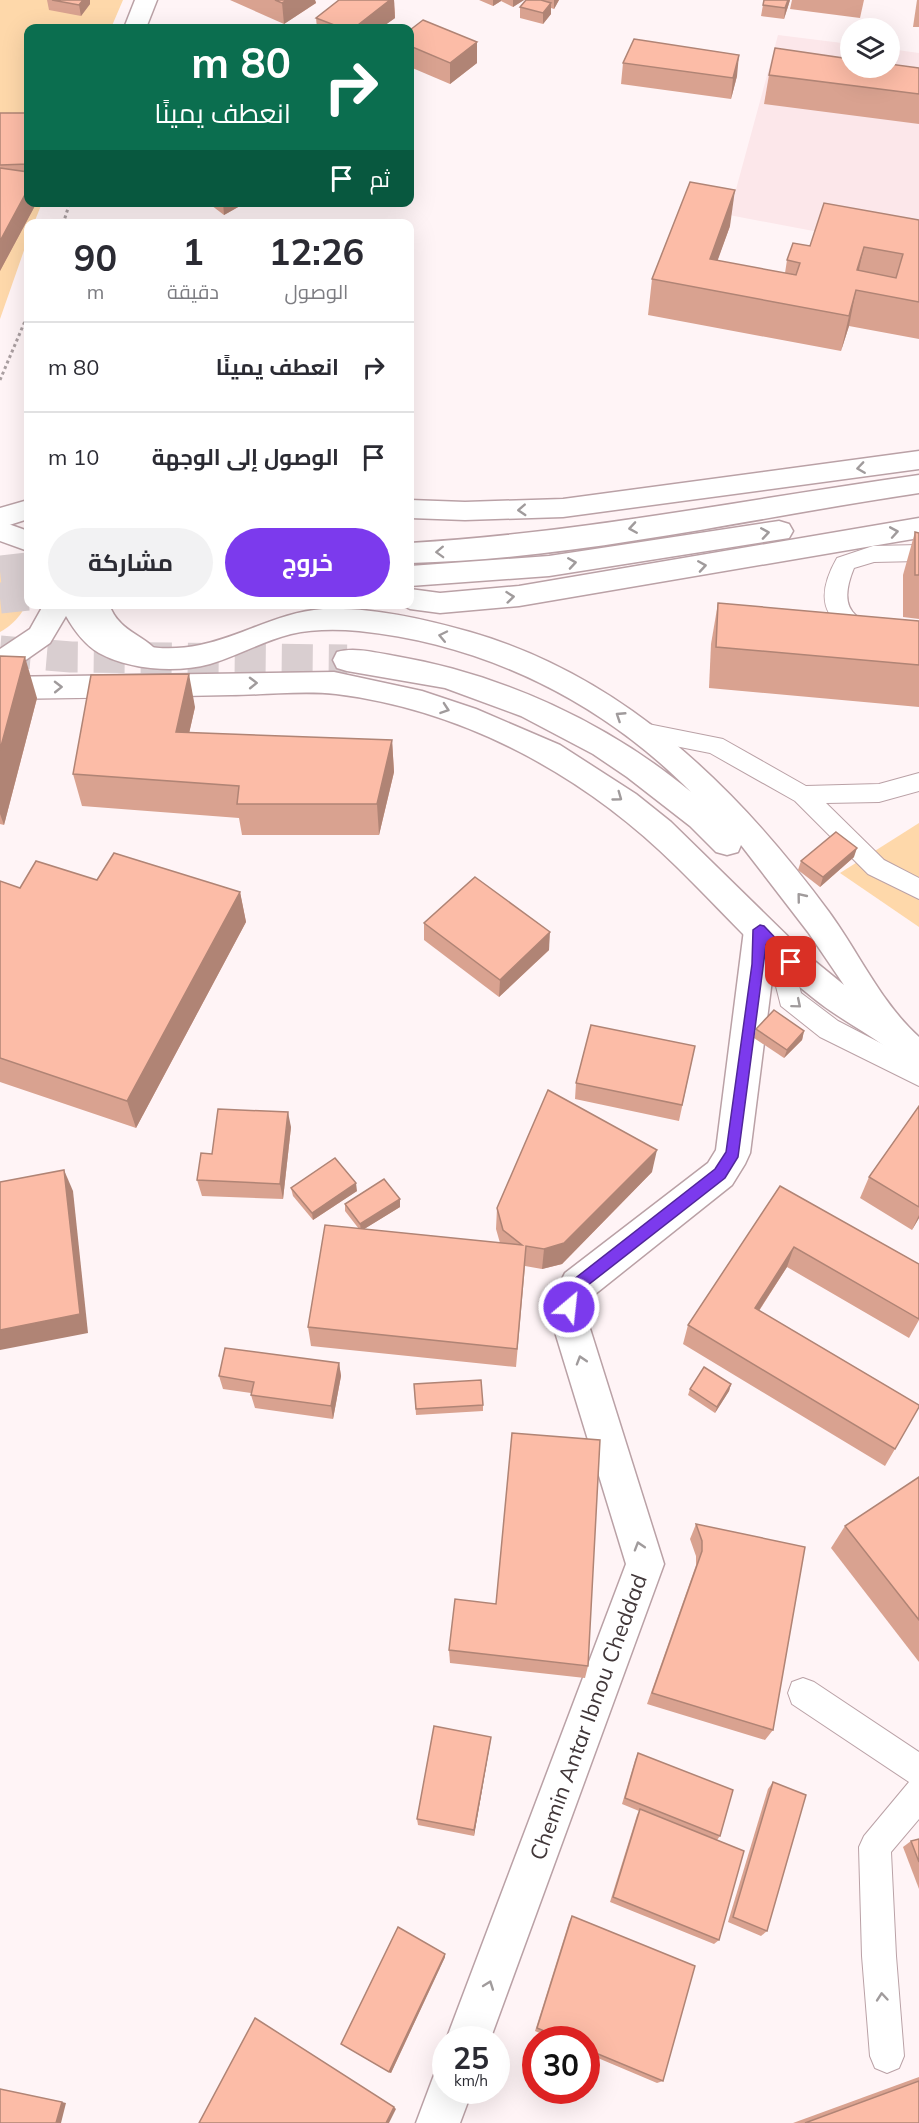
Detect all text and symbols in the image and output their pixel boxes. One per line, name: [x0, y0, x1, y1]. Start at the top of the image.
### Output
map controls: [840, 18, 900, 78]
button: layers: [840, 18, 900, 78]
text: 80 m: [191, 36, 291, 89]
icon: right: [312, 48, 390, 126]
text: انعطف يمينًا: [154, 96, 291, 130]
icon: arrive: [325, 162, 358, 195]
text: ثم: [370, 165, 390, 193]
text: 1: [182, 229, 204, 274]
text: 12:26: [269, 229, 364, 274]
text: 90: [74, 235, 117, 280]
text: m: [87, 279, 104, 304]
text: دقيقة: [167, 279, 219, 304]
text: الوصول: [285, 279, 348, 304]
icon: right: [357, 351, 390, 384]
text: 80 m: [48, 353, 99, 381]
text: انعطف يمينًا: [216, 353, 339, 381]
icon: arrive: [357, 441, 390, 474]
text: 10 m: [48, 443, 99, 471]
text: الوصول إلى الوجهة: [152, 443, 339, 471]
one-way arrow: [856, 462, 866, 474]
one-way arrow: [517, 503, 526, 516]
one-way arrow: [628, 522, 638, 534]
one-way arrow: [760, 527, 769, 539]
one-way arrow: [889, 527, 899, 539]
button: مشاركة: [48, 528, 213, 597]
button: خروج: [225, 528, 390, 597]
one-way arrow: [435, 545, 444, 558]
one-way arrow: [567, 557, 577, 570]
one-way arrow: [697, 561, 707, 573]
one-way arrow: [505, 591, 514, 604]
one-way arrow: [438, 630, 448, 643]
one-way arrow: [249, 676, 258, 689]
one-way arrow: [54, 681, 63, 693]
one-way arrow: [439, 702, 450, 715]
one-way arrow: [616, 711, 626, 723]
one-way arrow: [612, 790, 623, 801]
one-way arrow: [797, 893, 808, 904]
pin: [765, 936, 816, 987]
icon: arrive: [774, 945, 807, 978]
one-way arrow: [790, 997, 801, 1008]
position arrow: [537, 1275, 601, 1339]
one-way arrow: [576, 1355, 589, 1366]
one-way arrow: [634, 1541, 646, 1552]
street label: Chemin Antar Ibnou Cheddad: [523, 1570, 653, 1864]
one-way arrow: [481, 1980, 494, 1991]
one-way arrow: [876, 1993, 889, 2002]
speed limit sign: 30: [522, 2026, 600, 2104]
text: 25: [453, 2039, 489, 2077]
text: km/h: [454, 2071, 488, 2090]

